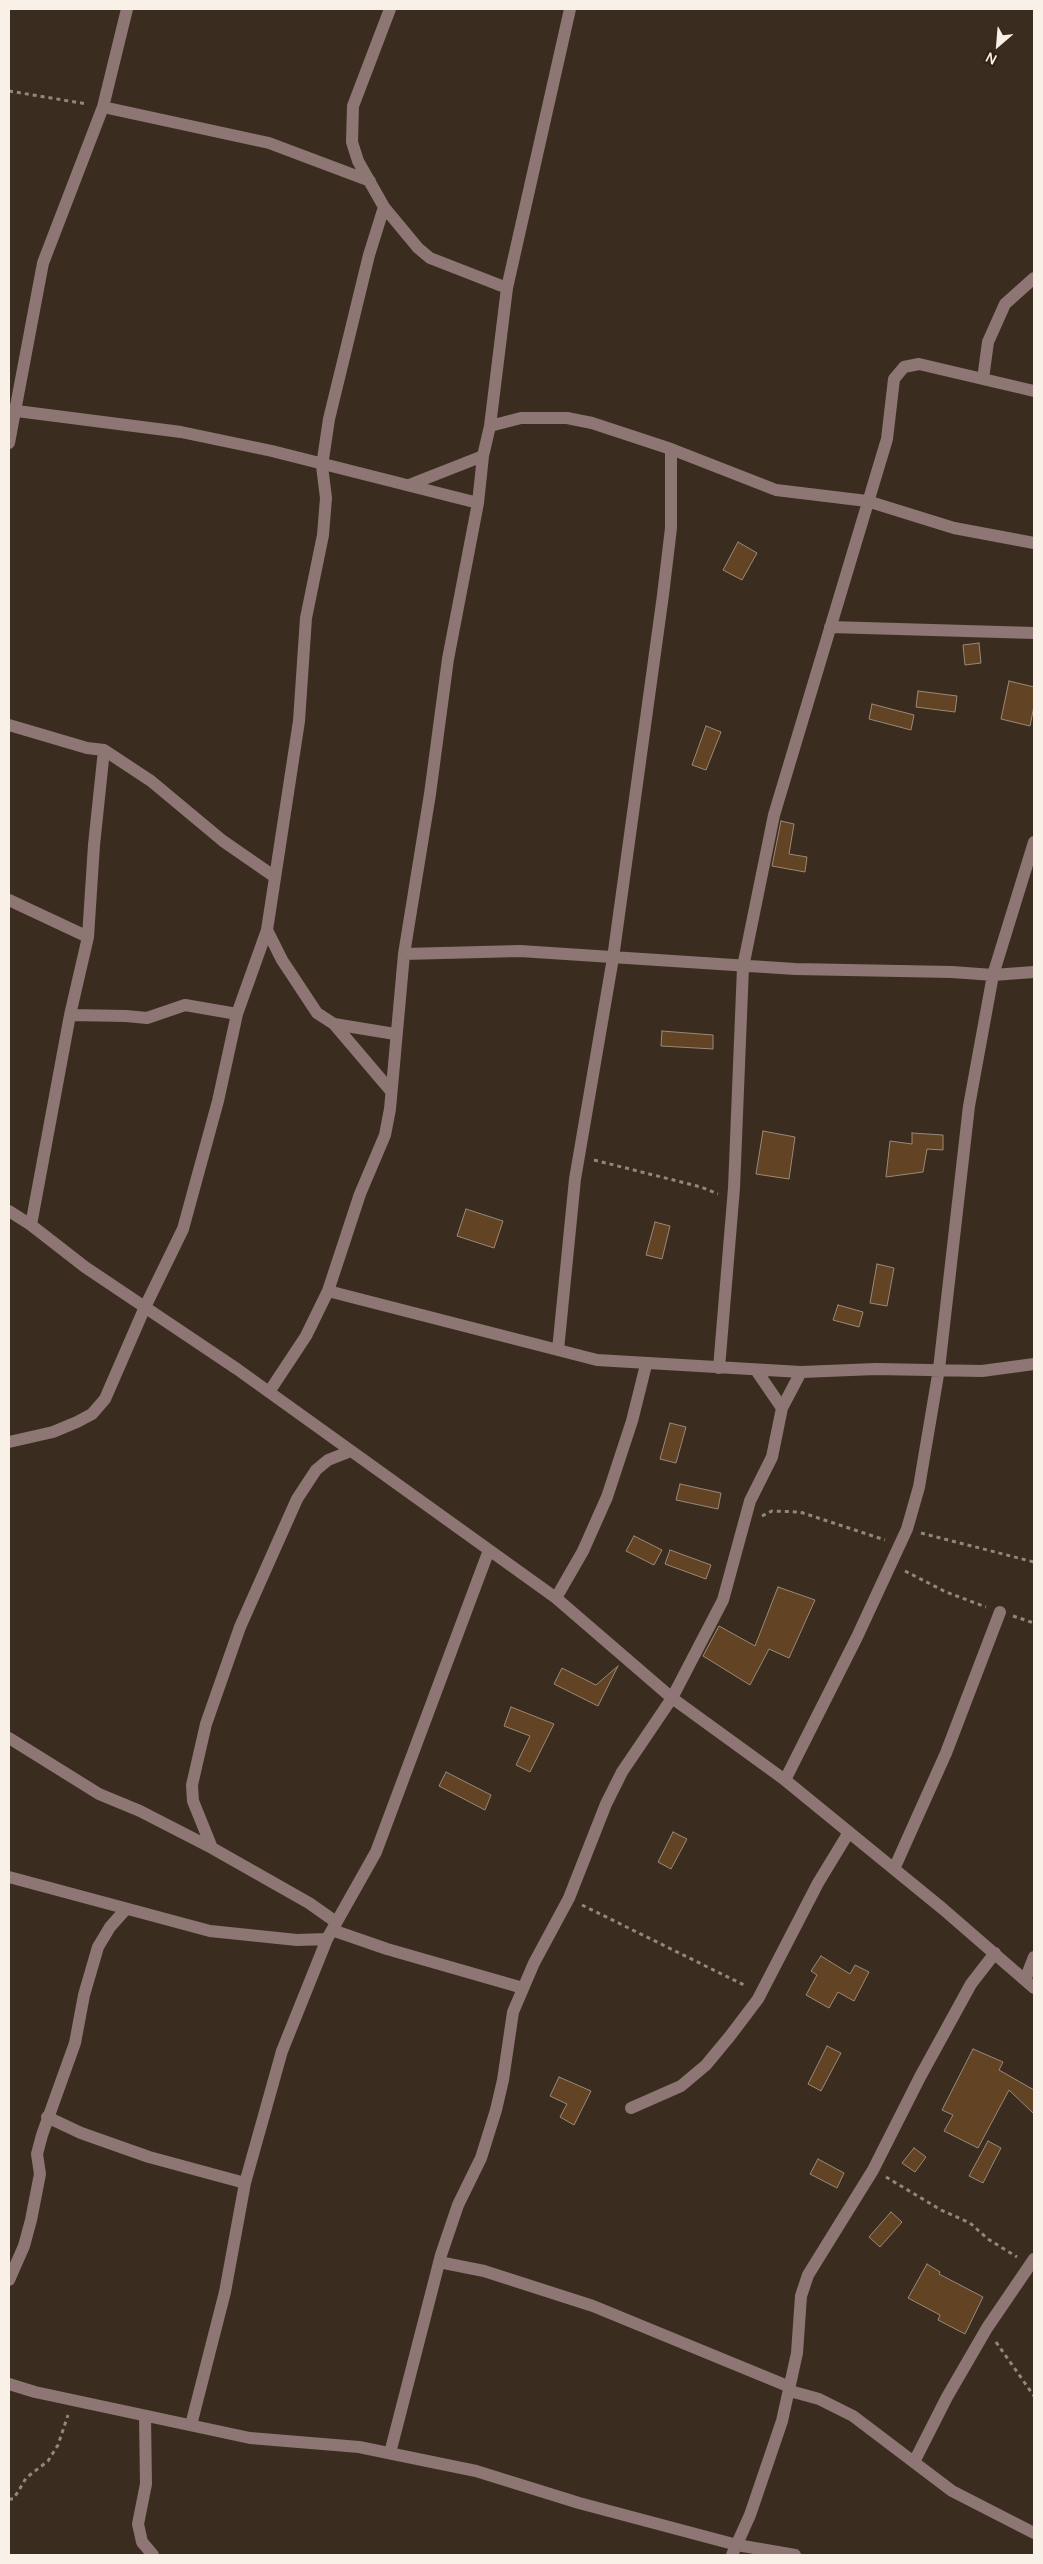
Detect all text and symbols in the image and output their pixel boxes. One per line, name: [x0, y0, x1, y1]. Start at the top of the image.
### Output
north arrow: [973, 20, 1023, 70]
text: N: [982, 48, 1000, 70]

